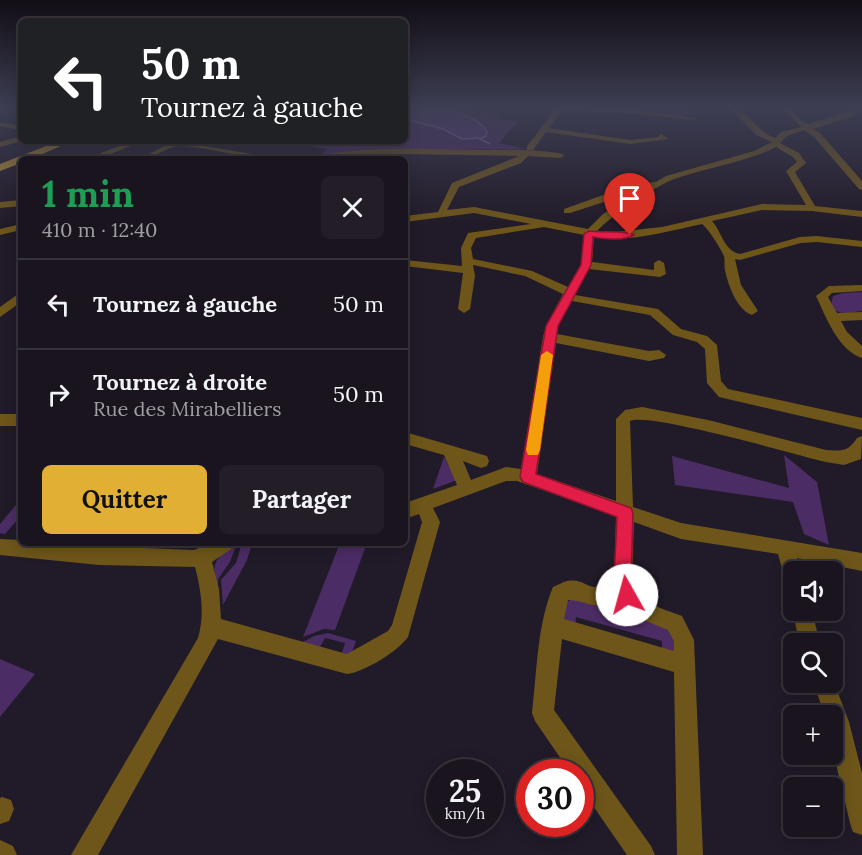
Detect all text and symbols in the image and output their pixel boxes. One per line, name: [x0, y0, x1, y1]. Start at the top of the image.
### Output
text: 50 m: [141, 37, 240, 91]
icon: left: [42, 42, 120, 120]
text: Tournez à gauche: [141, 90, 364, 124]
text: 1 min: [42, 171, 134, 217]
pin: [604, 173, 655, 235]
button: close: [321, 176, 384, 239]
icon: arrive: [613, 182, 646, 215]
text: 410 m · 12:40: [42, 217, 157, 242]
icon: left: [42, 288, 75, 321]
text: Tournez à gauche: [93, 290, 277, 318]
text: 50 m: [333, 290, 384, 318]
text: Tournez à droite: [93, 368, 267, 396]
icon: right: [42, 378, 75, 411]
text: 50 m: [333, 380, 384, 408]
text: Rue des Mirabelliers: [93, 396, 281, 421]
button: Quitter: [42, 465, 207, 534]
button: Partager: [219, 465, 384, 534]
map controls: [783, 561, 843, 837]
button: sound: [783, 561, 843, 621]
position arrow: [595, 563, 659, 627]
button: search: [783, 633, 843, 693]
button: +: [783, 705, 843, 765]
speed limit sign: 30: [516, 759, 594, 837]
text: 25: [449, 772, 481, 810]
button: −: [783, 777, 843, 837]
text: km/h: [445, 804, 485, 823]

